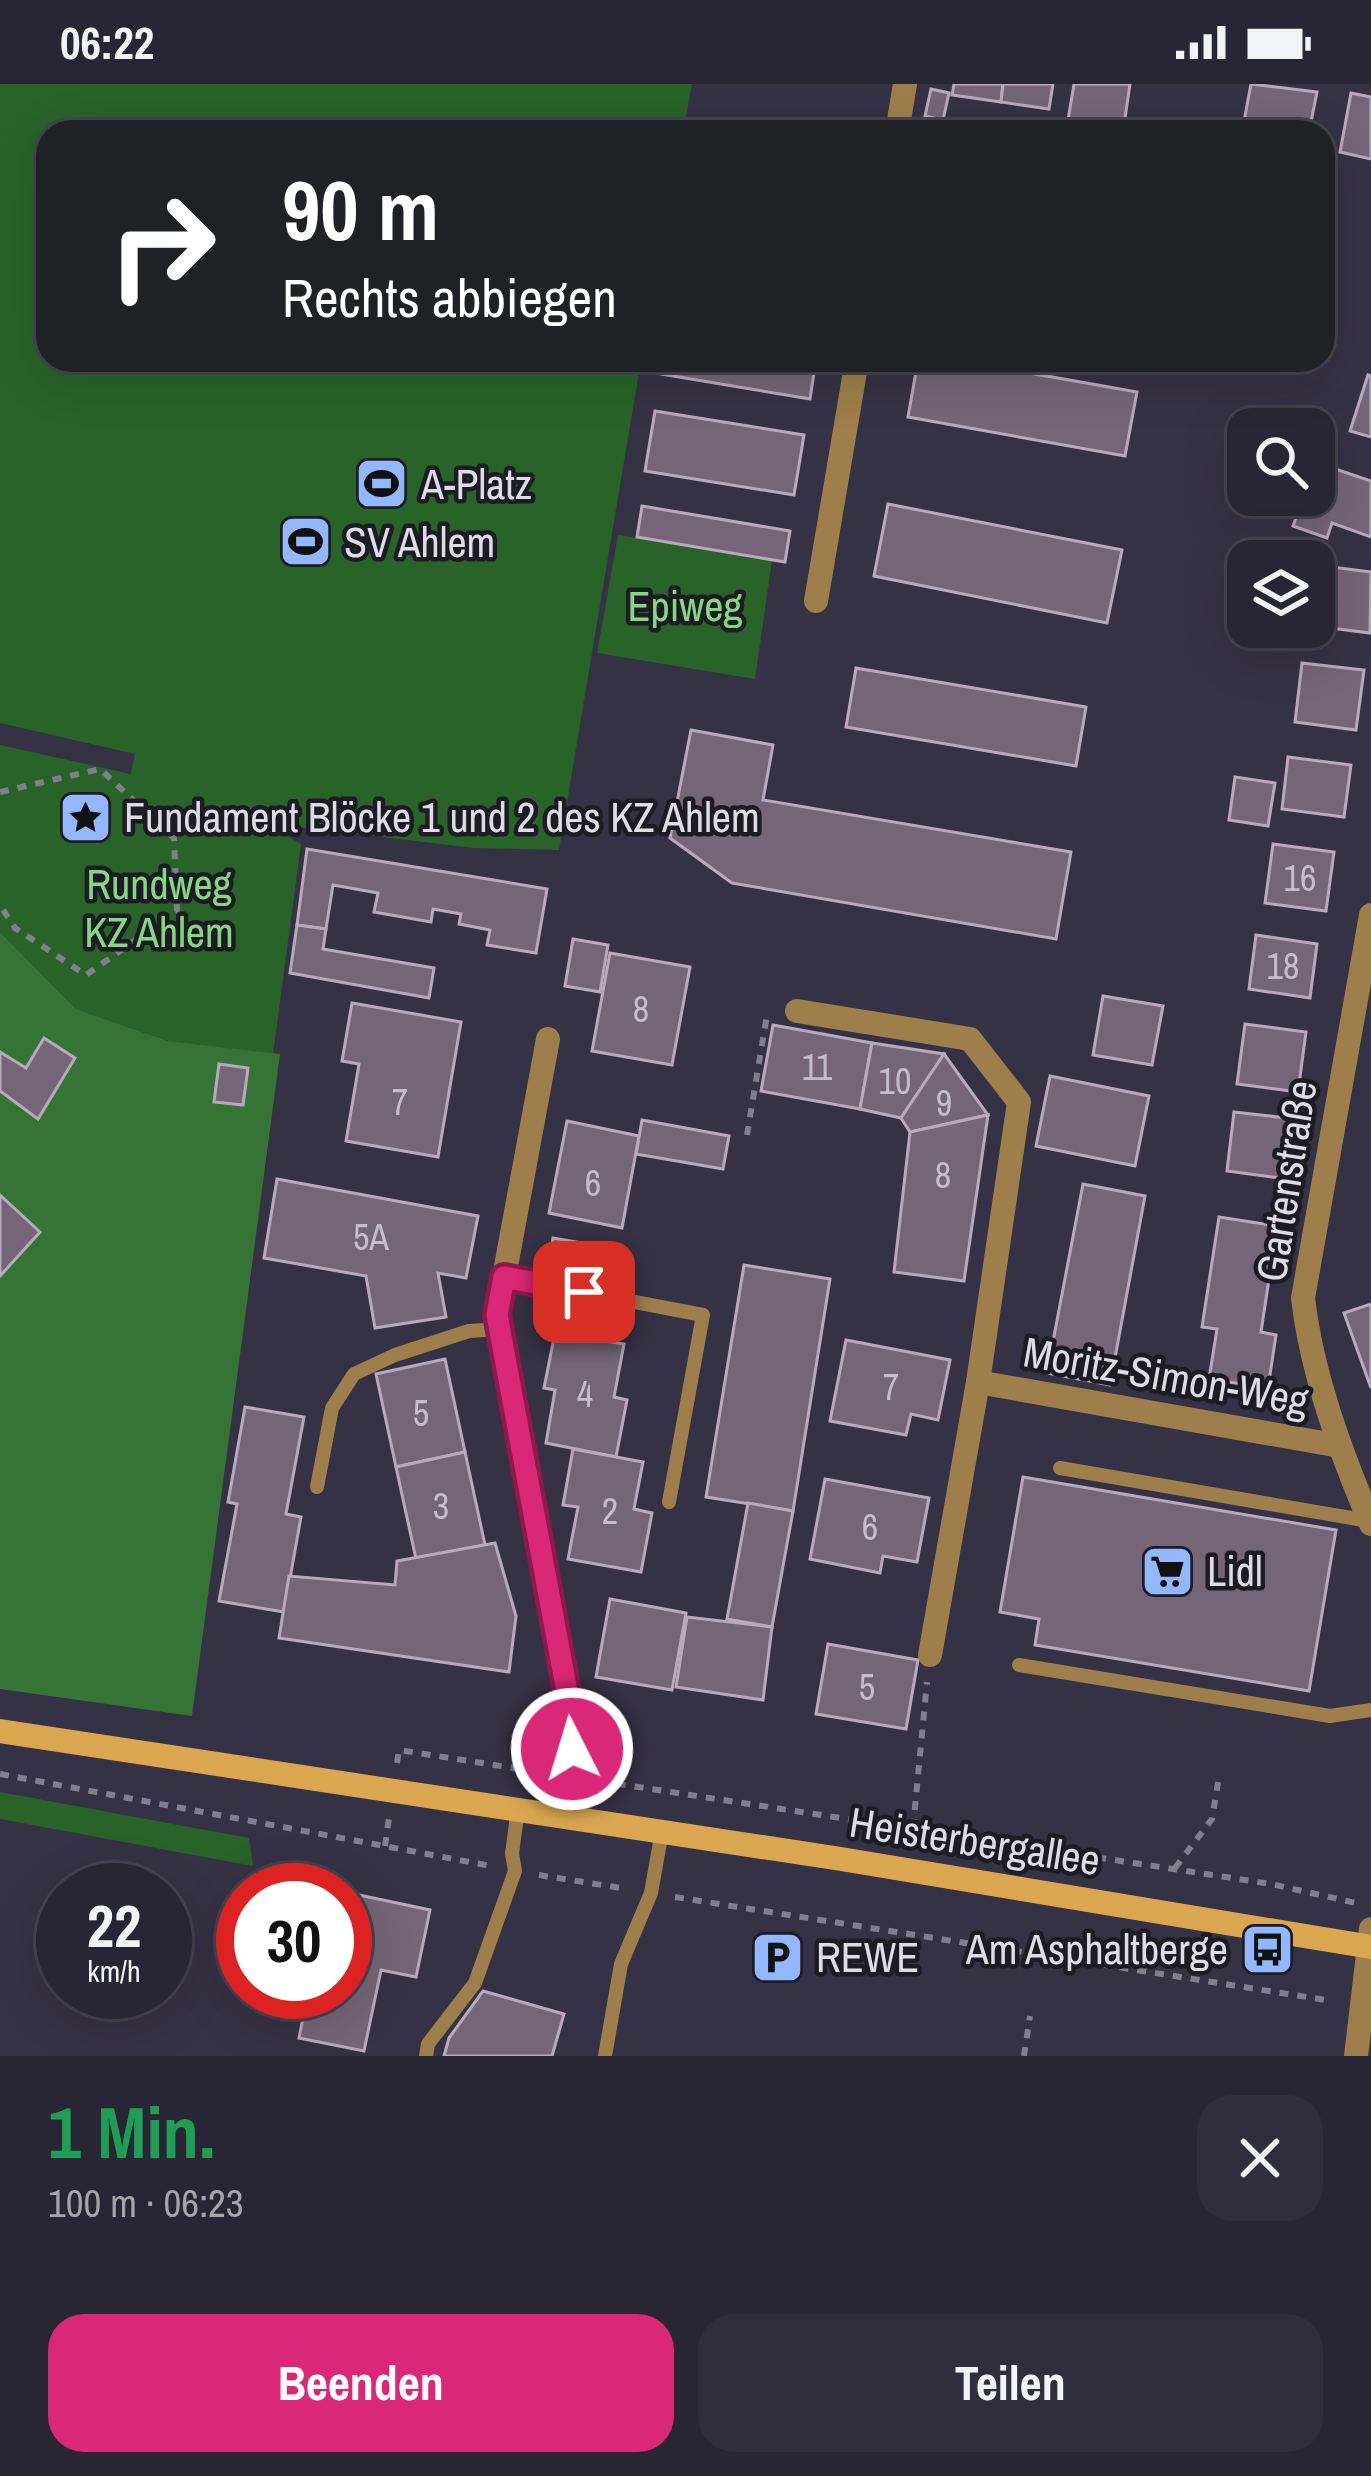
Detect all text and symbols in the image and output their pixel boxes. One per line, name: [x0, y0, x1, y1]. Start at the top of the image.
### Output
text: 06:22: [60, 12, 154, 73]
text: 90 m: [282, 153, 439, 266]
icon: right: [84, 168, 240, 324]
text: Rechts abbiegen: [282, 261, 617, 334]
map controls: [1227, 408, 1335, 648]
button: search: [1227, 408, 1335, 516]
sports icon: A-Platz: [354, 456, 410, 512]
place label: A-Platz: [420, 456, 532, 512]
sports icon: SV Ahlem: [277, 514, 333, 570]
place label: SV Ahlem: [344, 514, 495, 570]
button: layers: [1227, 540, 1335, 648]
park label: Epiweg: [628, 578, 742, 634]
place icon: Fundament Blöcke 1 und 2 des KZ Ahlem: [57, 789, 113, 845]
place label: Fundament Blöcke 1 und 2 des KZ Ahlem: [124, 789, 760, 845]
house number: 16: [1284, 854, 1316, 902]
park label: Rundweg KZ Ahlem: [84, 856, 234, 960]
house number: 18: [1267, 942, 1299, 990]
house number: 8: [633, 985, 649, 1033]
house number: 11: [802, 1043, 833, 1091]
house number: 10: [879, 1057, 911, 1105]
street label: Gartenstraße: [1242, 1076, 1330, 1286]
house number: 7: [392, 1078, 408, 1126]
house number: 9: [936, 1079, 952, 1127]
house number: 8: [935, 1151, 951, 1199]
house number: 6: [585, 1159, 601, 1207]
house number: 5A: [353, 1213, 389, 1261]
pin: [533, 1241, 635, 1343]
icon: arrive: [551, 1259, 617, 1325]
street label: Moritz-Simon-Weg: [1019, 1323, 1313, 1429]
house number: 7: [883, 1363, 899, 1411]
house number: 4: [577, 1370, 593, 1418]
house number: 5: [413, 1389, 429, 1437]
house number: 3: [433, 1482, 449, 1530]
house number: 2: [602, 1487, 618, 1535]
house number: 6: [862, 1503, 878, 1551]
supermarket icon: Lidl: [1140, 1543, 1196, 1599]
place label: Lidl: [1207, 1543, 1263, 1599]
house number: 5: [859, 1663, 875, 1711]
position arrow: [509, 1686, 635, 1812]
street label: Heisterbergallee: [846, 1794, 1104, 1888]
speed limit sign: 30: [216, 1863, 372, 2019]
text: 22: [87, 1885, 141, 1966]
place label: Am Asphaltberge: [965, 1921, 1228, 1977]
bus stop icon: Am Asphaltberge: [1239, 1921, 1295, 1977]
parking icon: REWE: [749, 1929, 805, 1985]
place label: REWE: [816, 1929, 919, 1985]
text: km/h: [87, 1951, 141, 1991]
text: 1 Min.: [48, 2083, 215, 2180]
button: close: [1197, 2095, 1323, 2221]
text: 100 m · 06:23: [48, 2177, 244, 2229]
button: Beenden: [48, 2314, 674, 2452]
button: Teilen: [698, 2314, 1323, 2452]

